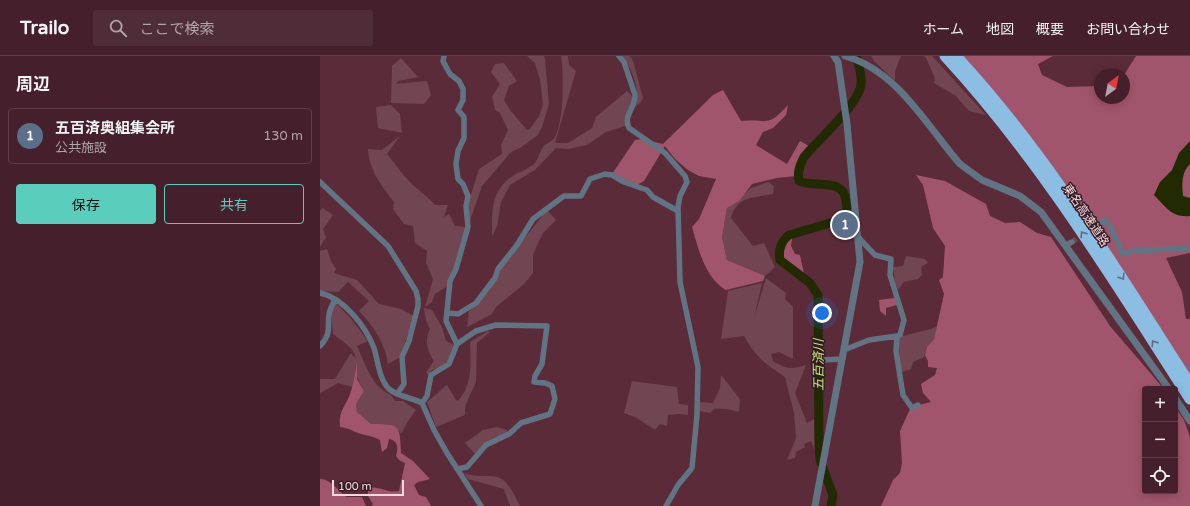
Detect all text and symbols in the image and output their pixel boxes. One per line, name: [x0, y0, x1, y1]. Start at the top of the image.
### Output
search box: [93, 10, 373, 46]
text: Trailo: [20, 17, 69, 39]
icon: search: [107, 17, 129, 39]
text: ここで検索: [139, 20, 214, 38]
text: ホーム: [922, 21, 964, 38]
text: 地図: [986, 21, 1014, 38]
text: 概要: [1036, 21, 1064, 38]
text: お問い合わせ: [1086, 21, 1170, 38]
north arrow: [1094, 68, 1130, 104]
text: 周辺: [16, 74, 50, 95]
text: 五百済奥組集会所: [55, 119, 175, 137]
text: 1: [26, 128, 34, 144]
text: 130 m: [263, 128, 303, 144]
text: 公共施設: [55, 140, 107, 156]
street label: 東名高速道路: [1060, 181, 1112, 249]
button: 保存: [16, 184, 156, 224]
button: 共有: [164, 184, 304, 224]
pin: 1: [832, 210, 858, 240]
one-way arrow: [1081, 231, 1088, 238]
one-way arrow: [1117, 273, 1124, 280]
your location: [812, 303, 832, 323]
water label: 五百済川: [811, 337, 827, 391]
one-way arrow: [1151, 340, 1158, 347]
map controls: [1142, 386, 1178, 494]
button: +: [1142, 386, 1178, 422]
button: −: [1142, 422, 1178, 458]
button: locate: [1142, 458, 1178, 494]
scale bar: [332, 478, 404, 497]
text: 100 m: [338, 480, 372, 493]

